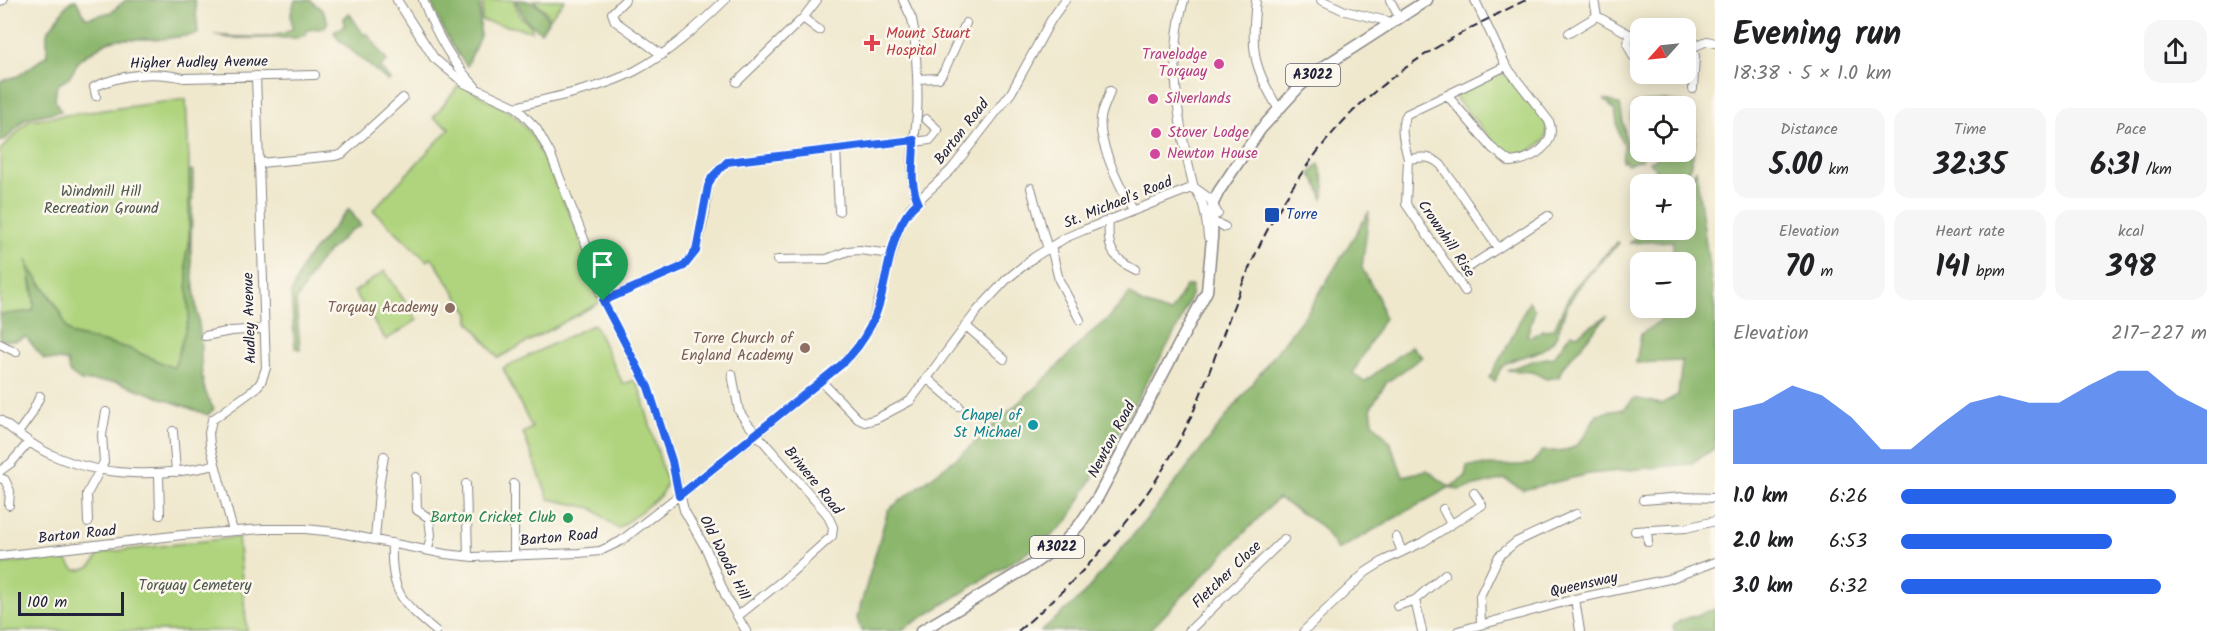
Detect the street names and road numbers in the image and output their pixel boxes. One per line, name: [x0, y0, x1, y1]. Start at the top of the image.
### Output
street label: Higher Audley Avenue: [130, 50, 268, 76]
road number: A3022: [1286, 64, 1340, 86]
street label: Barton Road: [928, 93, 996, 170]
street label: St. Michael's Road: [1060, 170, 1177, 236]
street label: Crownhill Rise: [1411, 195, 1481, 283]
street label: Audley Avenue: [236, 272, 264, 364]
street label: Newton Road: [1082, 397, 1142, 483]
street label: Briwere Road: [778, 441, 849, 521]
street label: Old Woods Hill: [692, 511, 756, 605]
street label: Barton Road: [37, 519, 118, 551]
street label: Barton Road: [519, 523, 600, 553]
street label: Fletcher Close: [1187, 535, 1268, 615]
road number: A3022: [1030, 536, 1084, 558]
street label: Queensway: [1548, 565, 1621, 604]

